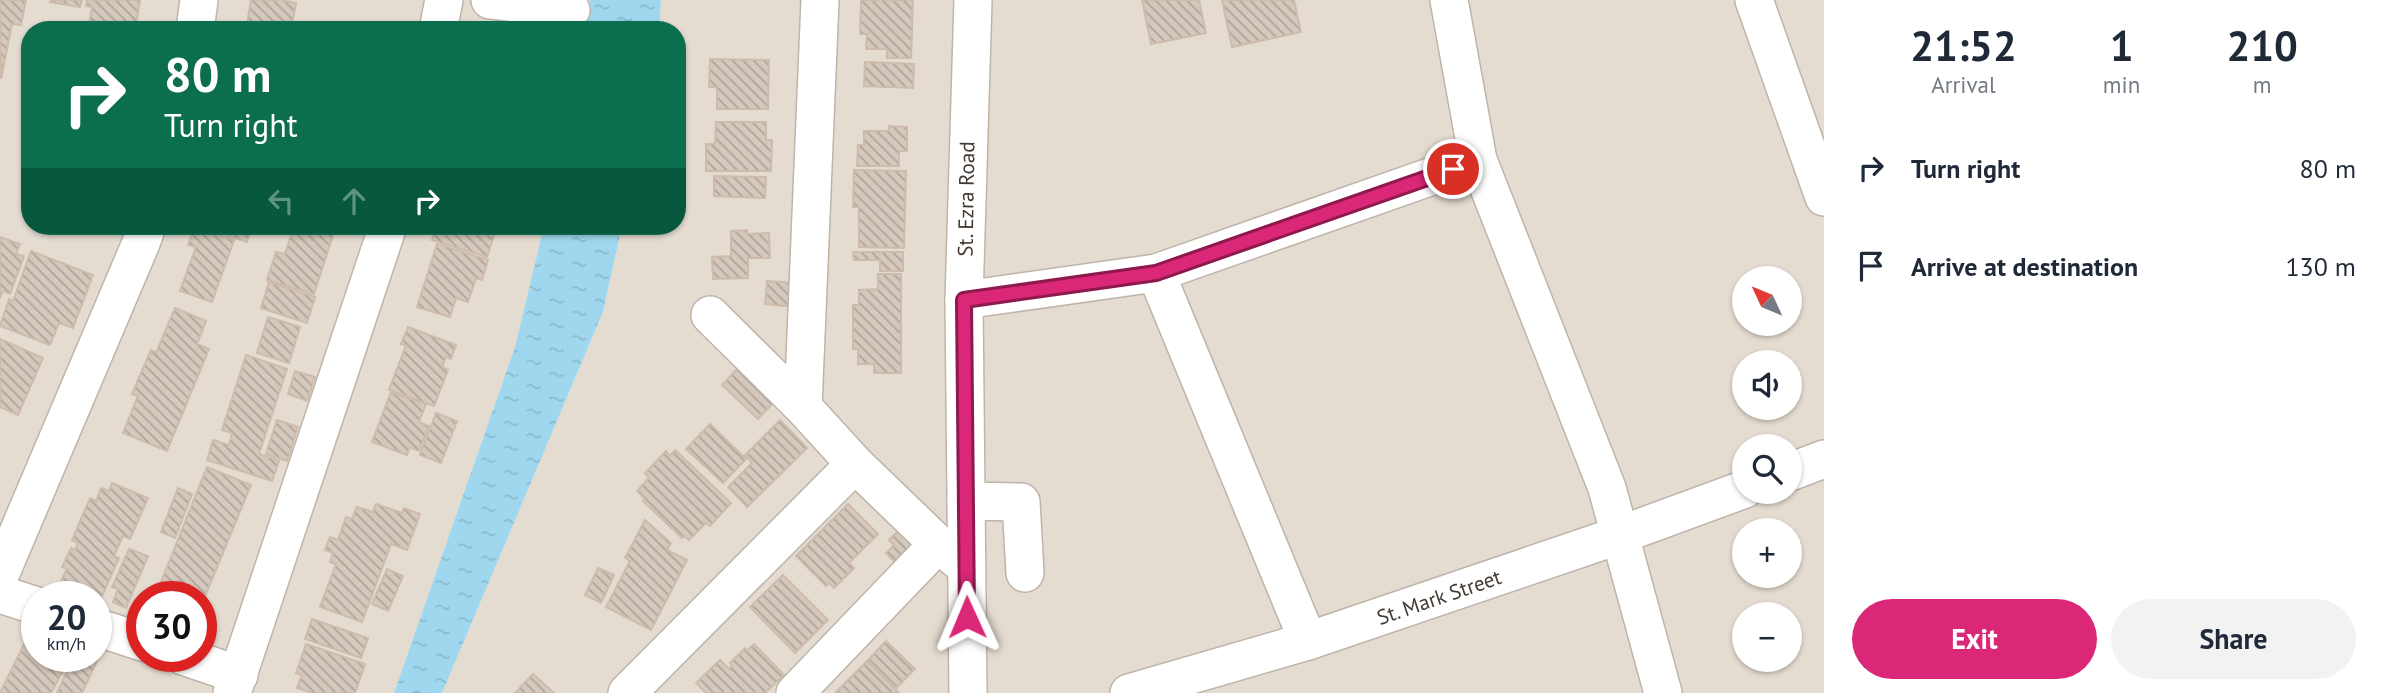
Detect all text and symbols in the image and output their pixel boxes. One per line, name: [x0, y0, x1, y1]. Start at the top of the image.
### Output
text: 21:52: [1910, 18, 2017, 73]
text: 1: [2110, 18, 2133, 73]
text: 210: [2226, 18, 2298, 73]
text: 80 m: [164, 42, 271, 106]
icon: right: [49, 49, 140, 140]
text: Arrival: [1931, 70, 1996, 99]
text: min: [2103, 70, 2140, 99]
text: m: [2253, 70, 2271, 99]
text: Turn right: [164, 104, 298, 146]
pin: [1423, 139, 1483, 199]
street label: St. Ezra Road: [951, 141, 981, 257]
icon: right: [1852, 149, 1890, 187]
icon: arrive: [1434, 150, 1472, 188]
text: Turn right: [1911, 152, 2020, 185]
text: 80 m: [2300, 152, 2356, 185]
icon: left: [262, 182, 300, 220]
icon: ahead: [335, 182, 373, 220]
icon: right: [408, 182, 446, 220]
icon: arrive: [1852, 247, 1890, 285]
text: Arrive at destination: [1911, 250, 2138, 283]
text: 130 m: [2285, 250, 2356, 283]
north arrow: [1732, 266, 1802, 336]
map controls: [1732, 266, 1802, 672]
button: sound: [1732, 350, 1802, 420]
button: search: [1732, 434, 1802, 504]
button: +: [1732, 518, 1802, 588]
street label: St. Mark Street: [1373, 563, 1505, 631]
position arrow: [930, 580, 1004, 654]
speed limit sign: 30: [126, 581, 217, 672]
text: 20: [47, 594, 86, 640]
button: Exit: [1852, 599, 2097, 679]
button: Share: [2111, 599, 2356, 679]
button: −: [1732, 602, 1802, 672]
text: km/h: [47, 632, 86, 655]

